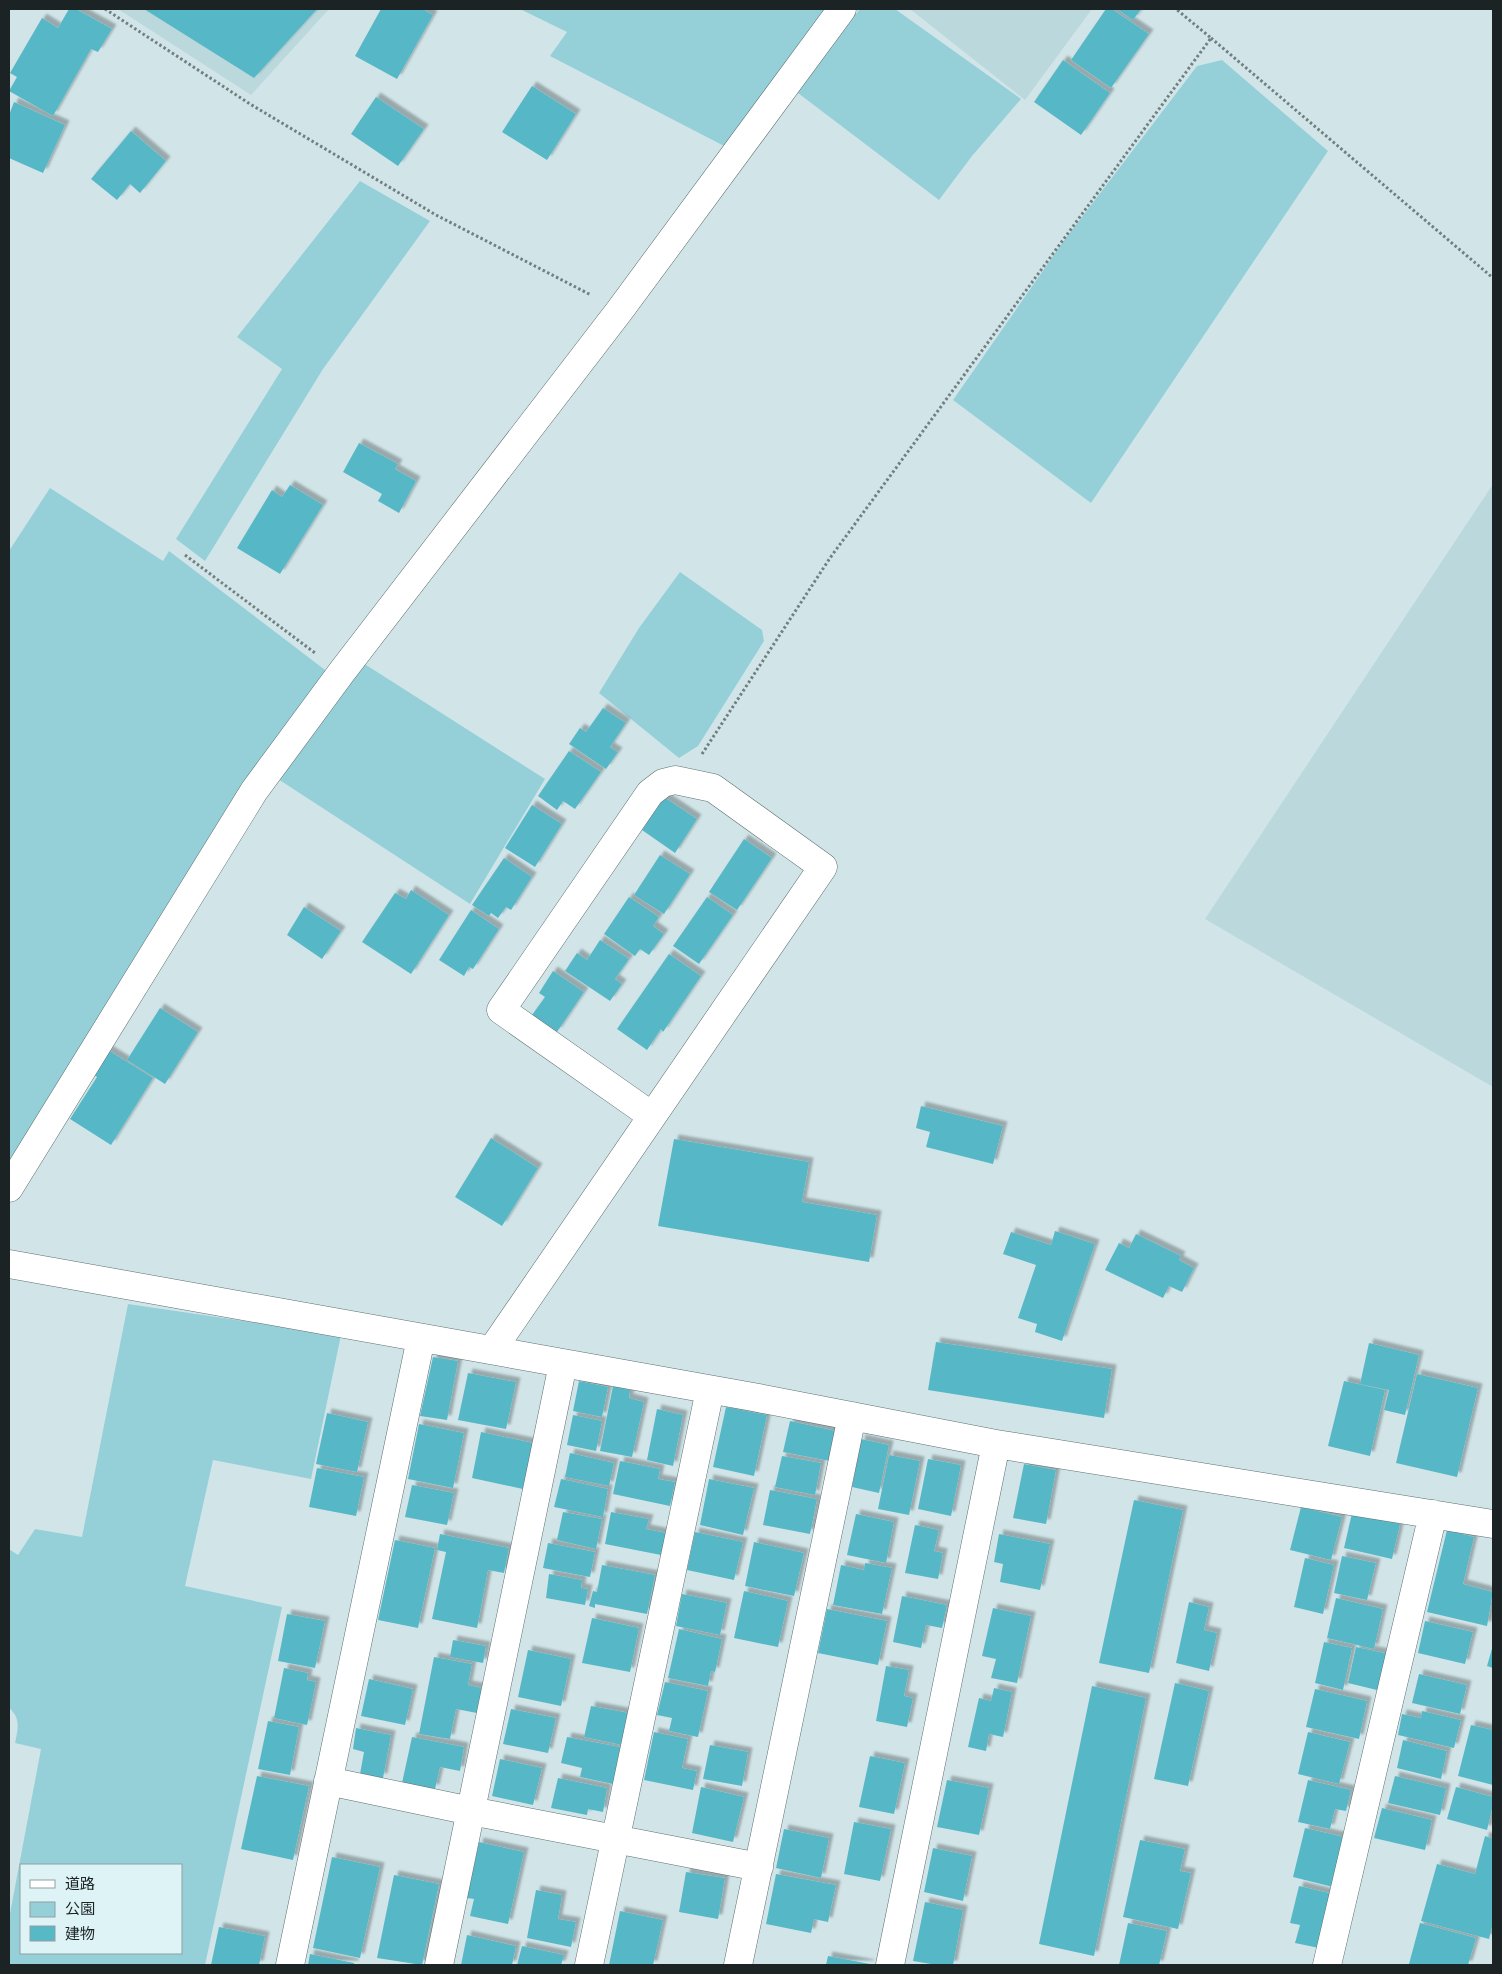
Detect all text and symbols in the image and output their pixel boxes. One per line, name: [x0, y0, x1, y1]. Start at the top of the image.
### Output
legend: [20, 1864, 182, 1954]
text: 道路: [65, 1875, 95, 1893]
text: 公園: [65, 1900, 95, 1918]
text: 建物: [65, 1925, 95, 1943]

